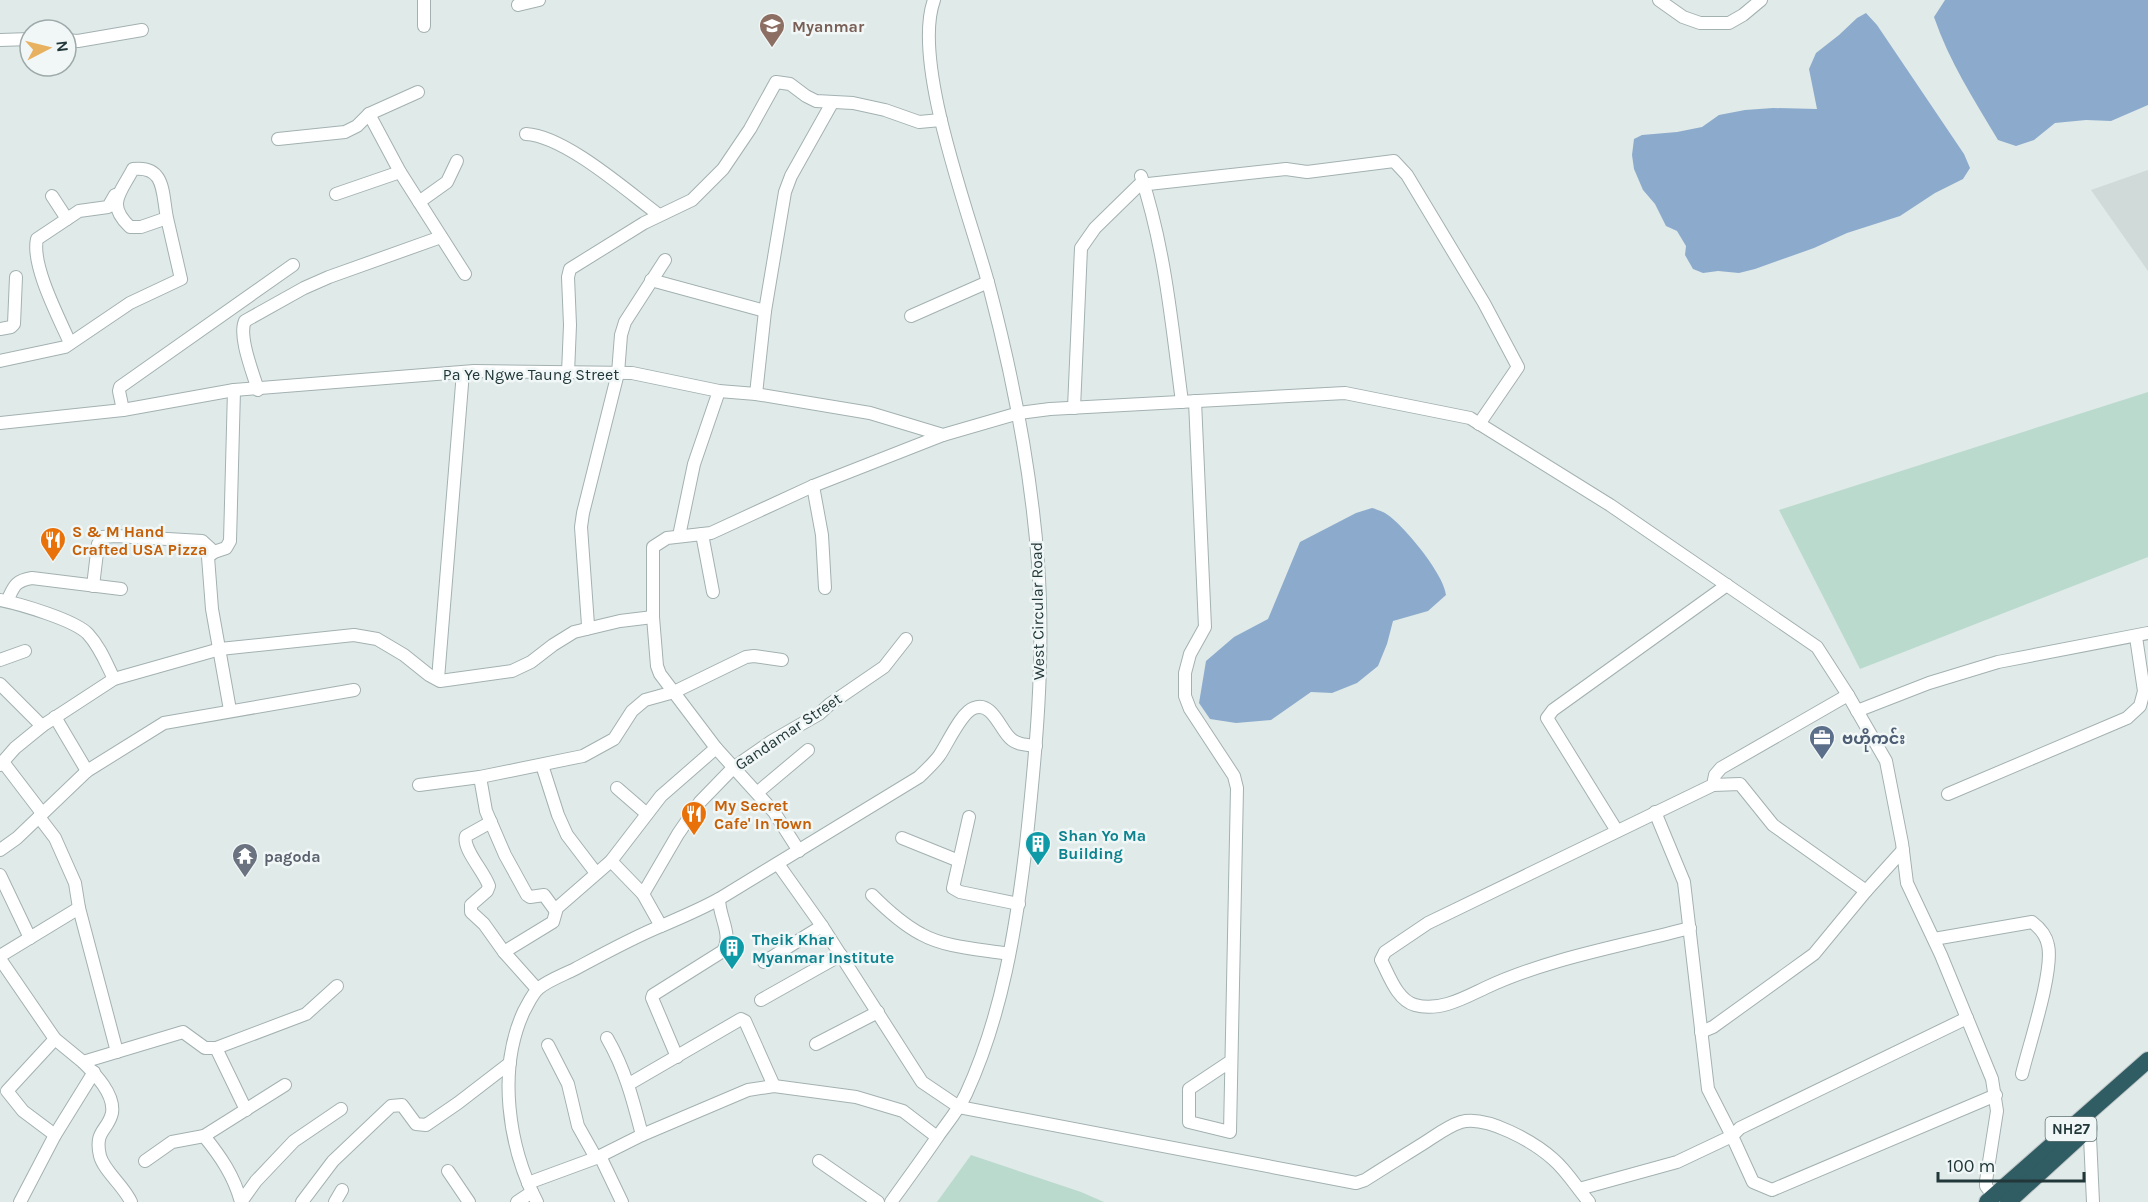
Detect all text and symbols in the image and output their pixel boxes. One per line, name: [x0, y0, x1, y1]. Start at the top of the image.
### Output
school or university icon: Myanmar: [757, 11, 787, 49]
place label: Myanmar: [792, 17, 865, 36]
north arrow: [18, 18, 78, 78]
text: N: [52, 39, 73, 53]
street label: Pa Ye Ngwe Taung Street: [443, 365, 619, 384]
place label: S & M Hand Crafted USA Pizza: [72, 522, 207, 559]
restaurant icon: S & M Hand Crafted USA Pizza: [38, 525, 68, 563]
street label: West Circular Road: [1027, 542, 1048, 680]
street label: Gandamar Street: [731, 689, 845, 774]
office icon: ဗဟိုကင်း: [1807, 723, 1837, 761]
place label: ဗဟိုကင်း: [1842, 727, 1905, 752]
place label: My Secret Cafe' In Town: [714, 796, 812, 833]
restaurant icon: My Secret Cafe' In Town: [679, 799, 709, 837]
place label: Shan Yo Ma Building: [1058, 826, 1146, 863]
building icon: Shan Yo Ma Building: [1023, 829, 1053, 867]
temple icon: pagoda: [230, 841, 260, 879]
place label: pagoda: [264, 847, 321, 866]
place label: Theik Khar Myanmar Institute: [752, 930, 894, 967]
building icon: Theik Khar Myanmar Institute: [717, 933, 747, 971]
road number: NH27: [2046, 1117, 2096, 1141]
scale bar: [1938, 1145, 2084, 1183]
text: 100 m: [1947, 1155, 1995, 1177]

